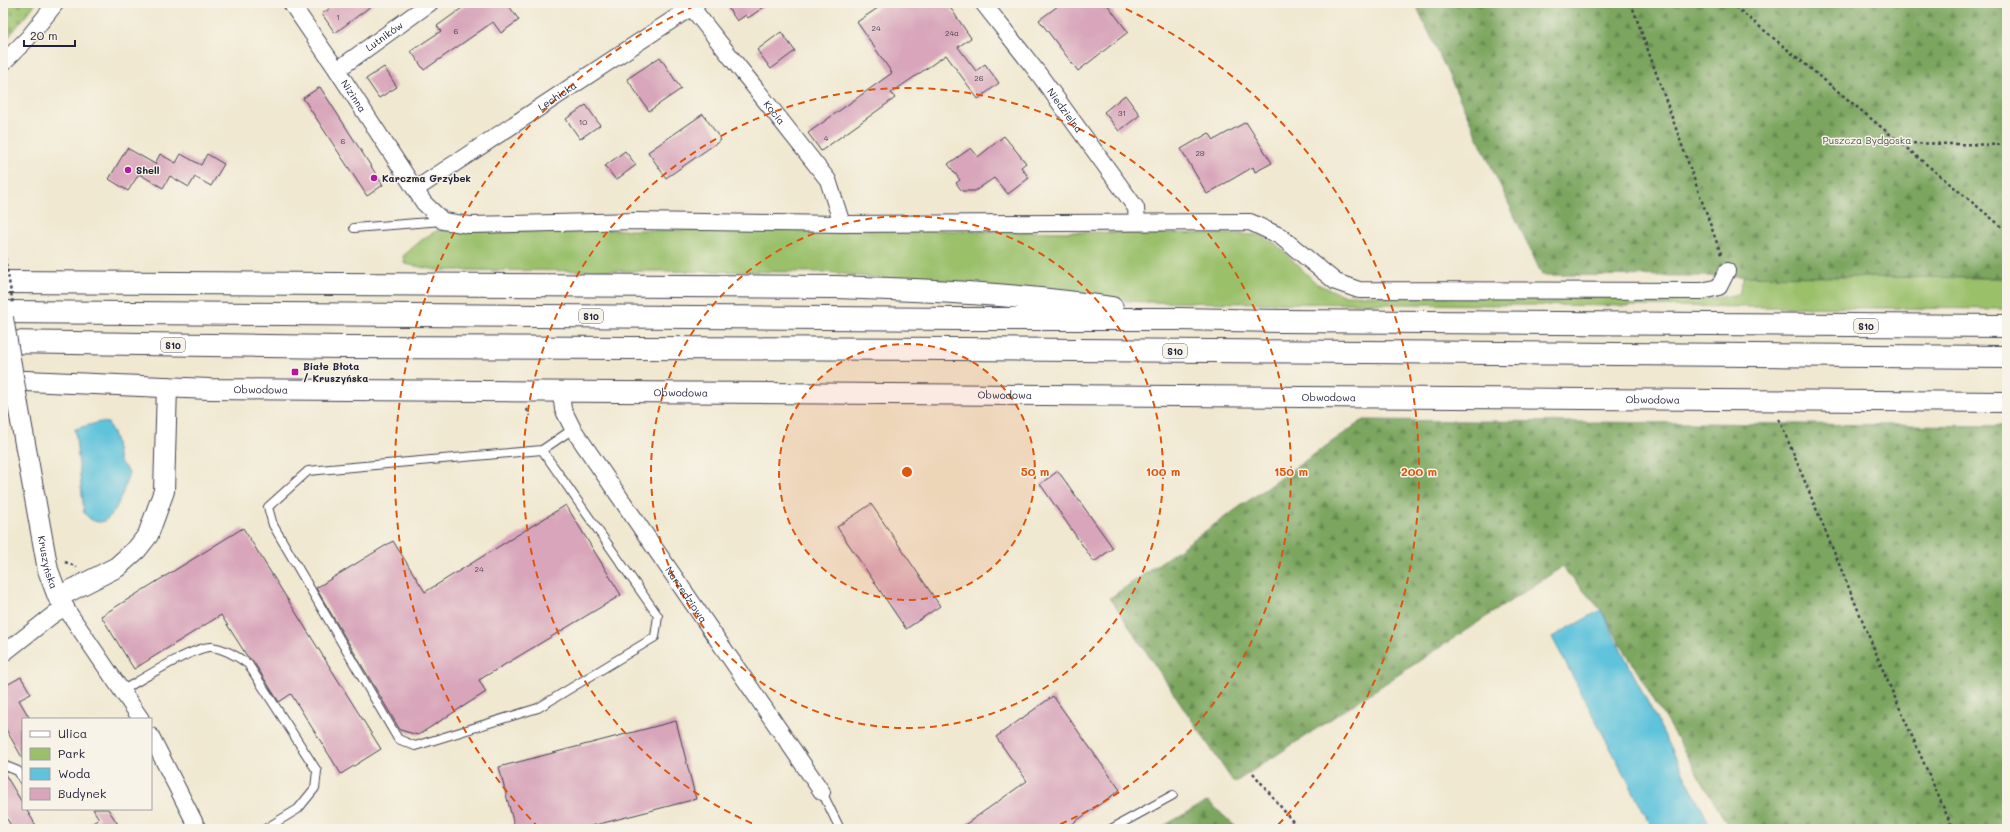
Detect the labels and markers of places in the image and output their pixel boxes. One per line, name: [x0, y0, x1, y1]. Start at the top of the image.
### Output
place label: Shell: [136, 163, 160, 177]
marker: Shell: [123, 165, 133, 175]
place label: Karczma Grzybek: [382, 171, 471, 185]
marker: Karczma Grzybek: [369, 173, 379, 183]
place label: Białe Błota / Kruszyńska: [303, 359, 368, 385]
marker: Białe Błota / Kruszyńska: [290, 367, 300, 377]
centre of rings: [900, 465, 914, 479]

